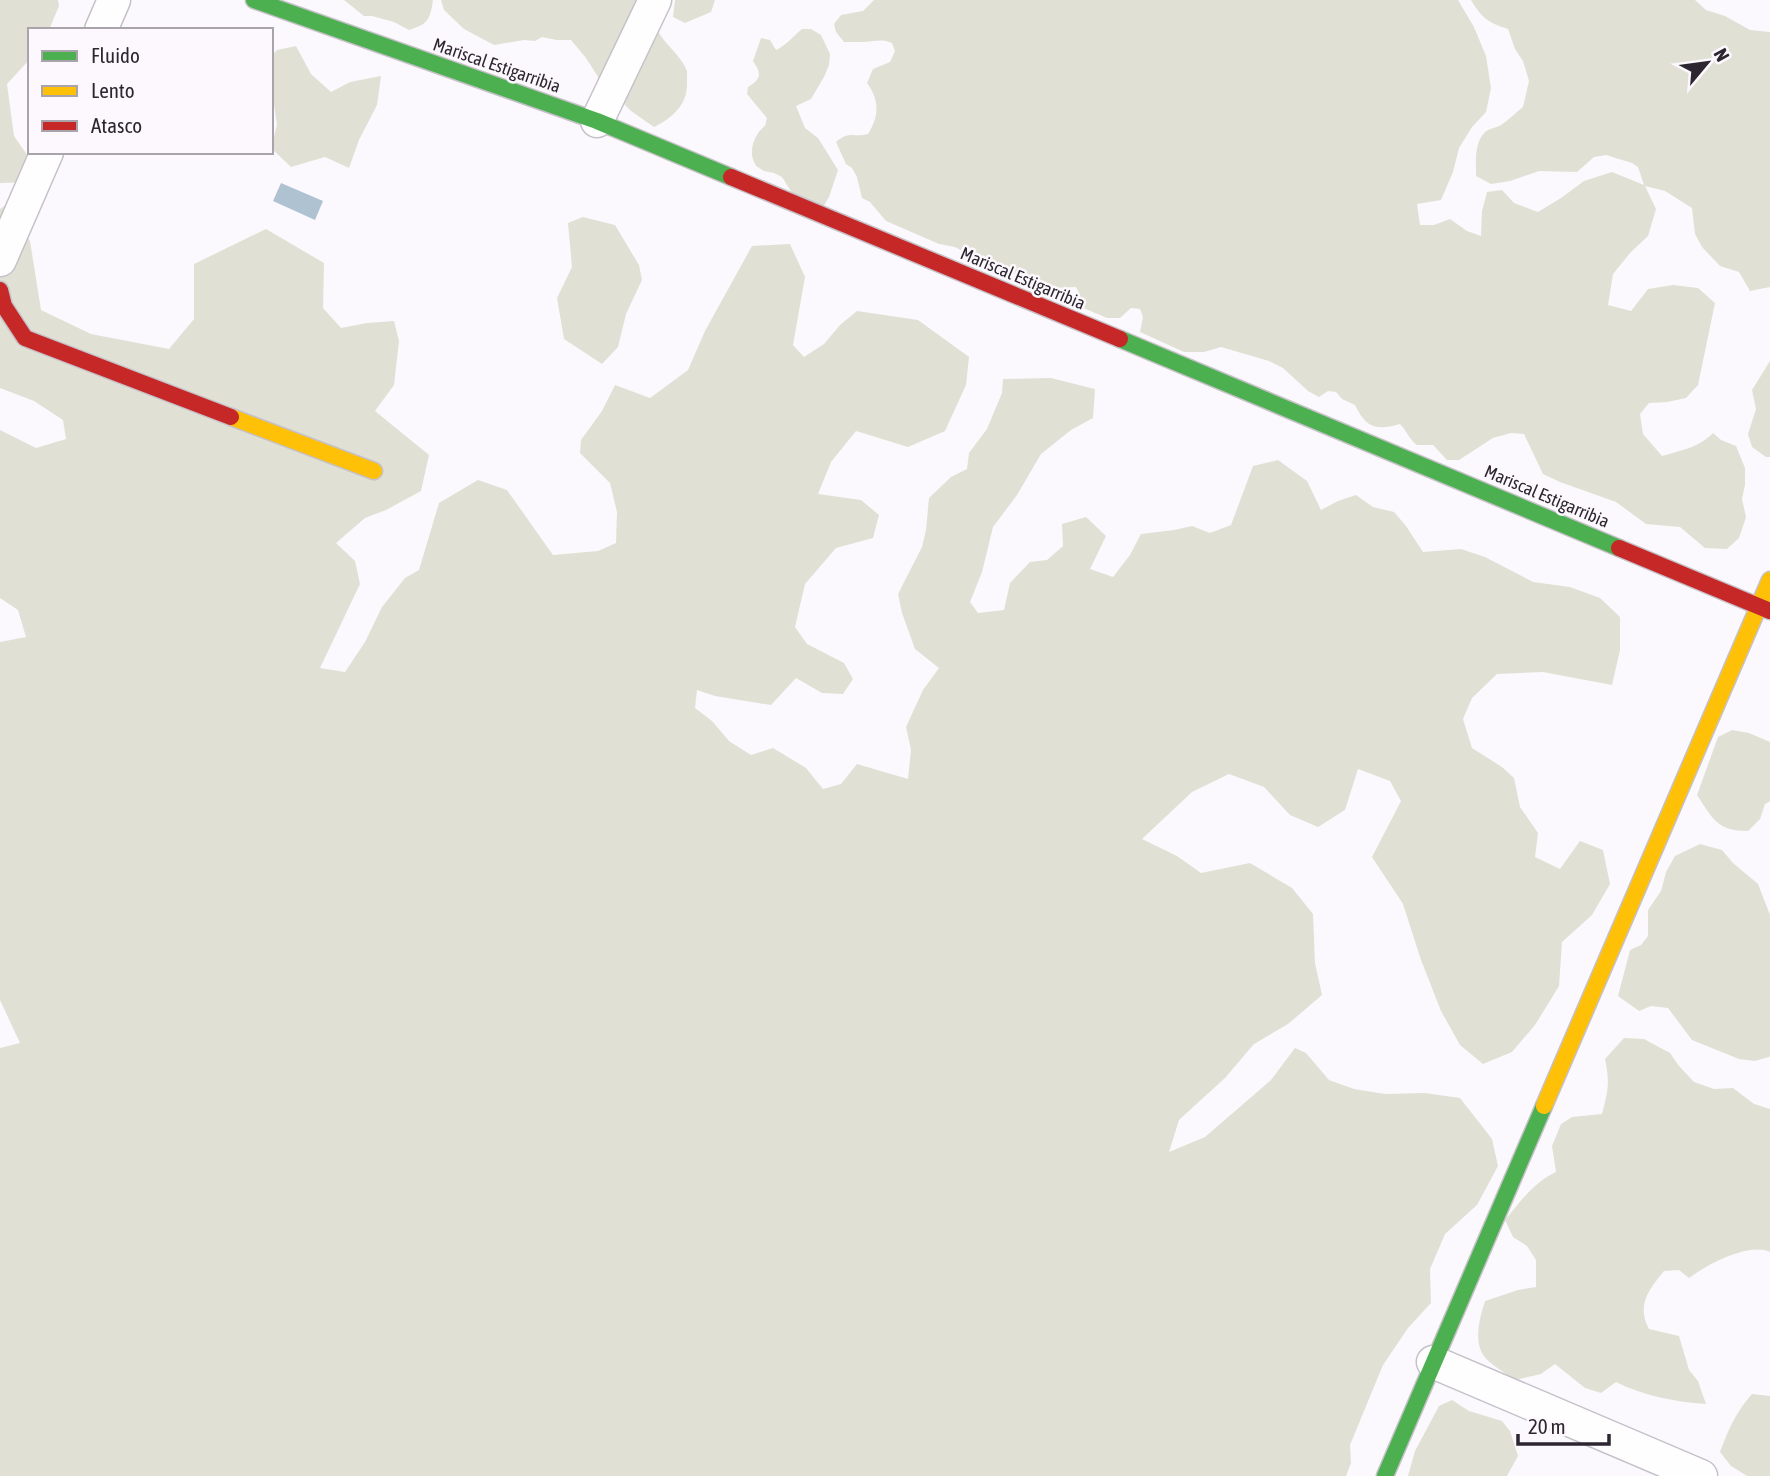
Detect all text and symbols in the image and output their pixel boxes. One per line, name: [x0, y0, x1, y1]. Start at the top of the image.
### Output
legend: [28, 28, 273, 154]
north arrow: [1672, 28, 1742, 98]
street label: Mariscal Estigarribia: [431, 33, 563, 97]
text: Fluido: [91, 43, 140, 67]
text: N: [1710, 45, 1734, 65]
text: Lento: [91, 78, 135, 102]
text: Atasco: [91, 113, 142, 137]
street label: Mariscal Estigarribia: [957, 242, 1089, 314]
street label: Mariscal Estigarribia: [1481, 460, 1613, 532]
scale bar: [1518, 1402, 1609, 1446]
text: 20 m: [1528, 1414, 1566, 1438]

